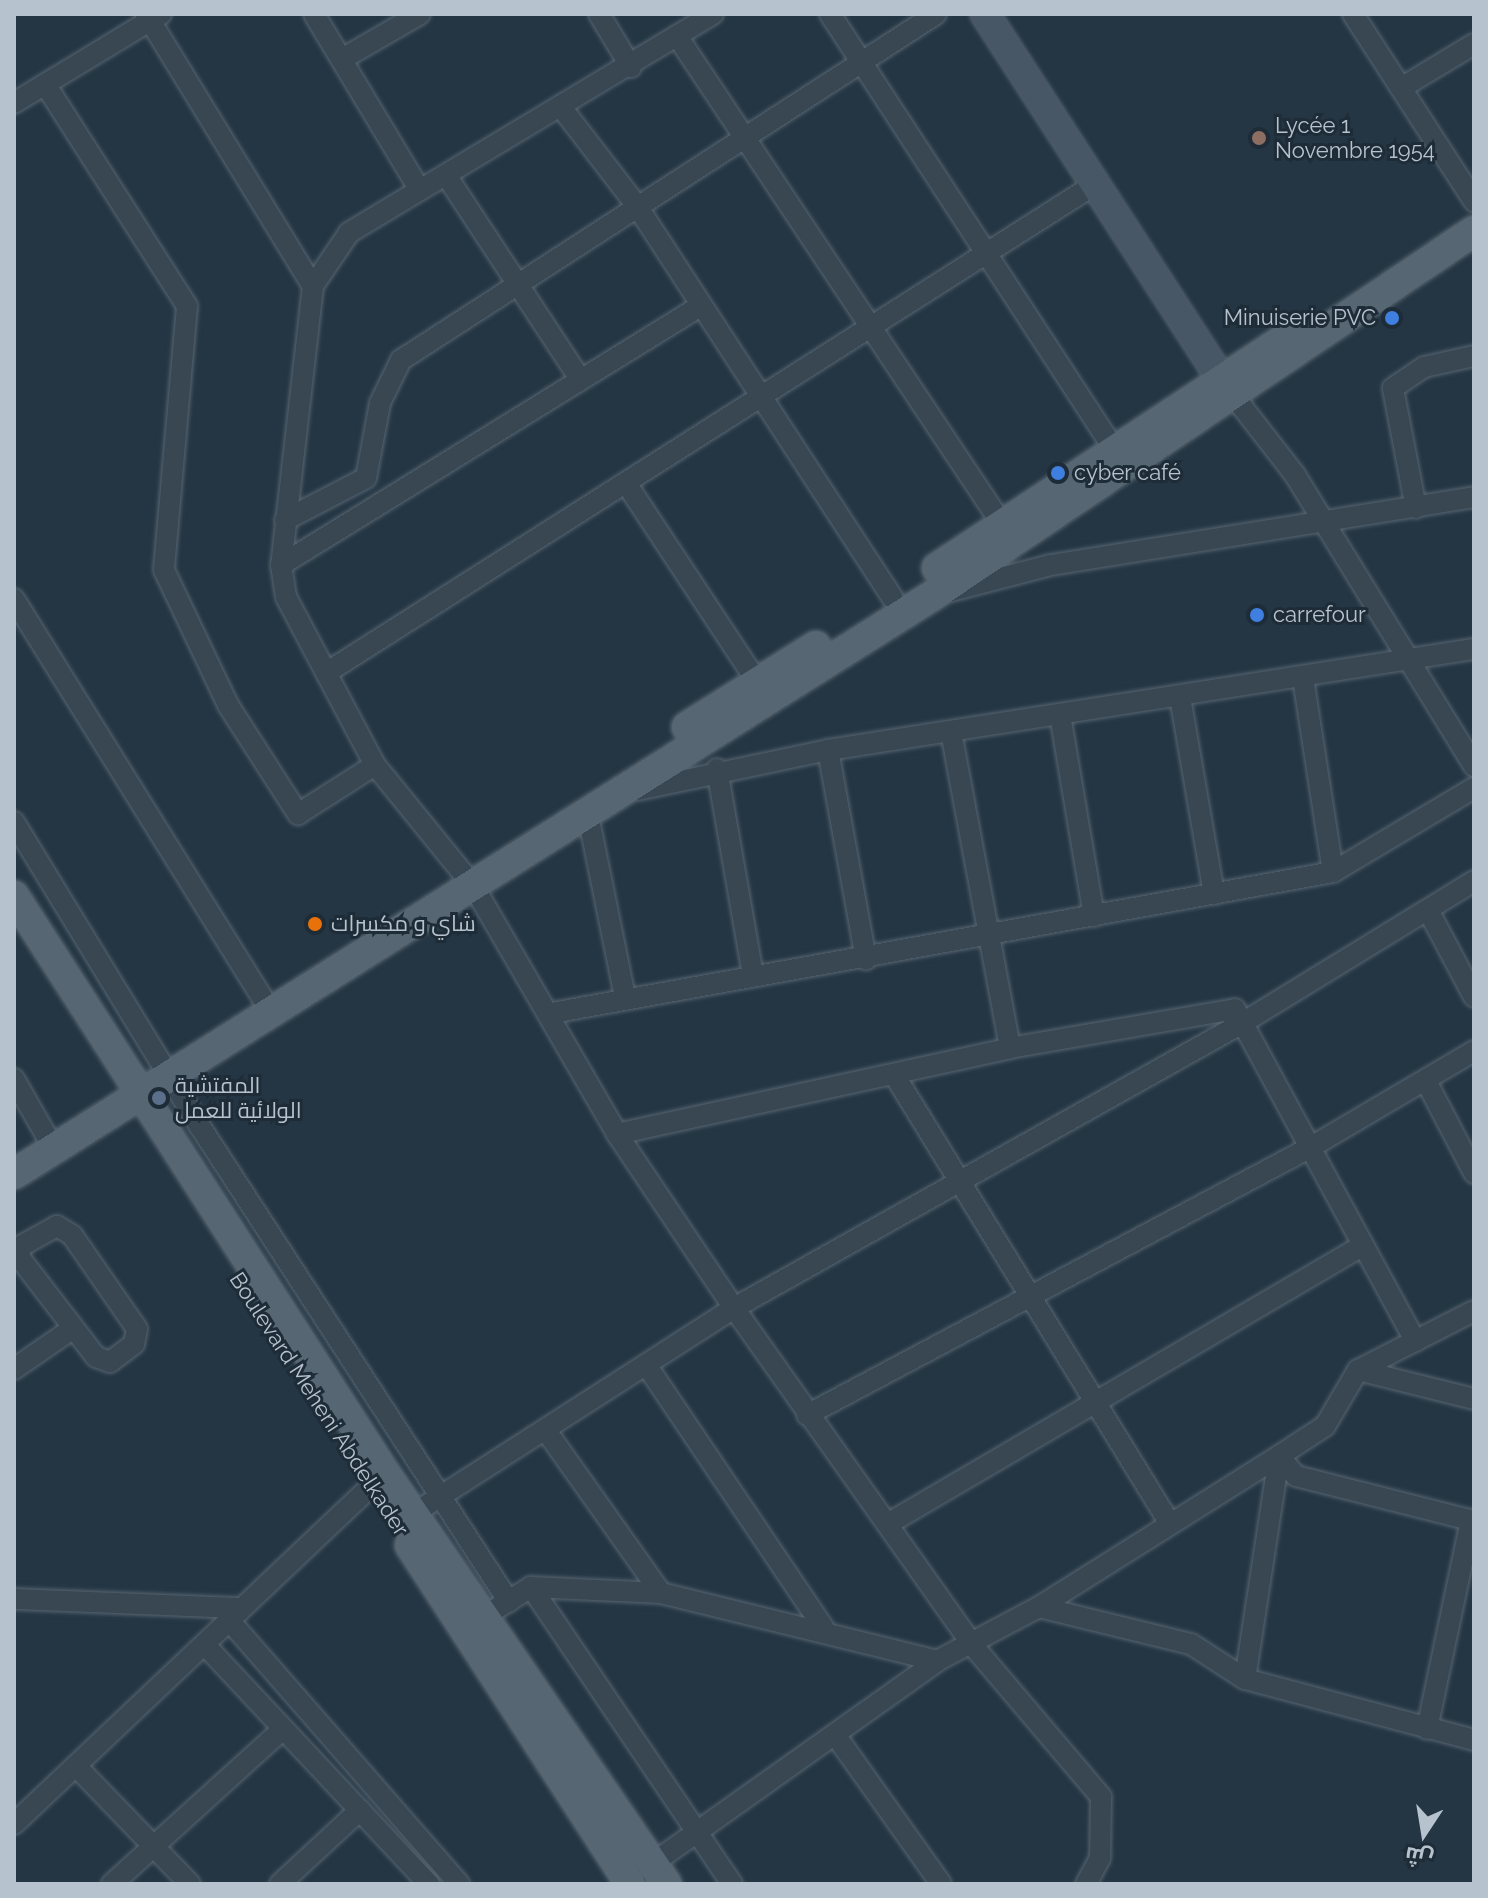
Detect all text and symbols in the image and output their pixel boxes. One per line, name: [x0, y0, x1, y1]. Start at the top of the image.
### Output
place label: Lycée 1 Novembre 1954: [1275, 112, 1435, 164]
marker: Lycée 1 Novembre 1954: [1250, 129, 1268, 147]
place label: Minuiserie PVC: [1224, 305, 1376, 331]
marker: Minuiserie PVC: [1383, 309, 1401, 327]
place label: cyber café: [1074, 460, 1181, 486]
marker: cyber café: [1049, 464, 1067, 482]
place label: carrefour: [1273, 602, 1366, 628]
marker: carrefour: [1248, 606, 1266, 624]
place label: شاي و مكسرات: [331, 911, 476, 937]
marker: شاي و مكسرات: [306, 915, 324, 933]
place label: المفتشية الولائية للعمل: [175, 1072, 302, 1124]
marker: المفتشية الولائية للعمل: [150, 1089, 168, 1107]
street label: Boulevard Meheni Abdelkader: [224, 1267, 414, 1541]
north arrow: [1384, 1794, 1464, 1874]
text: ش: [1403, 1842, 1436, 1873]

